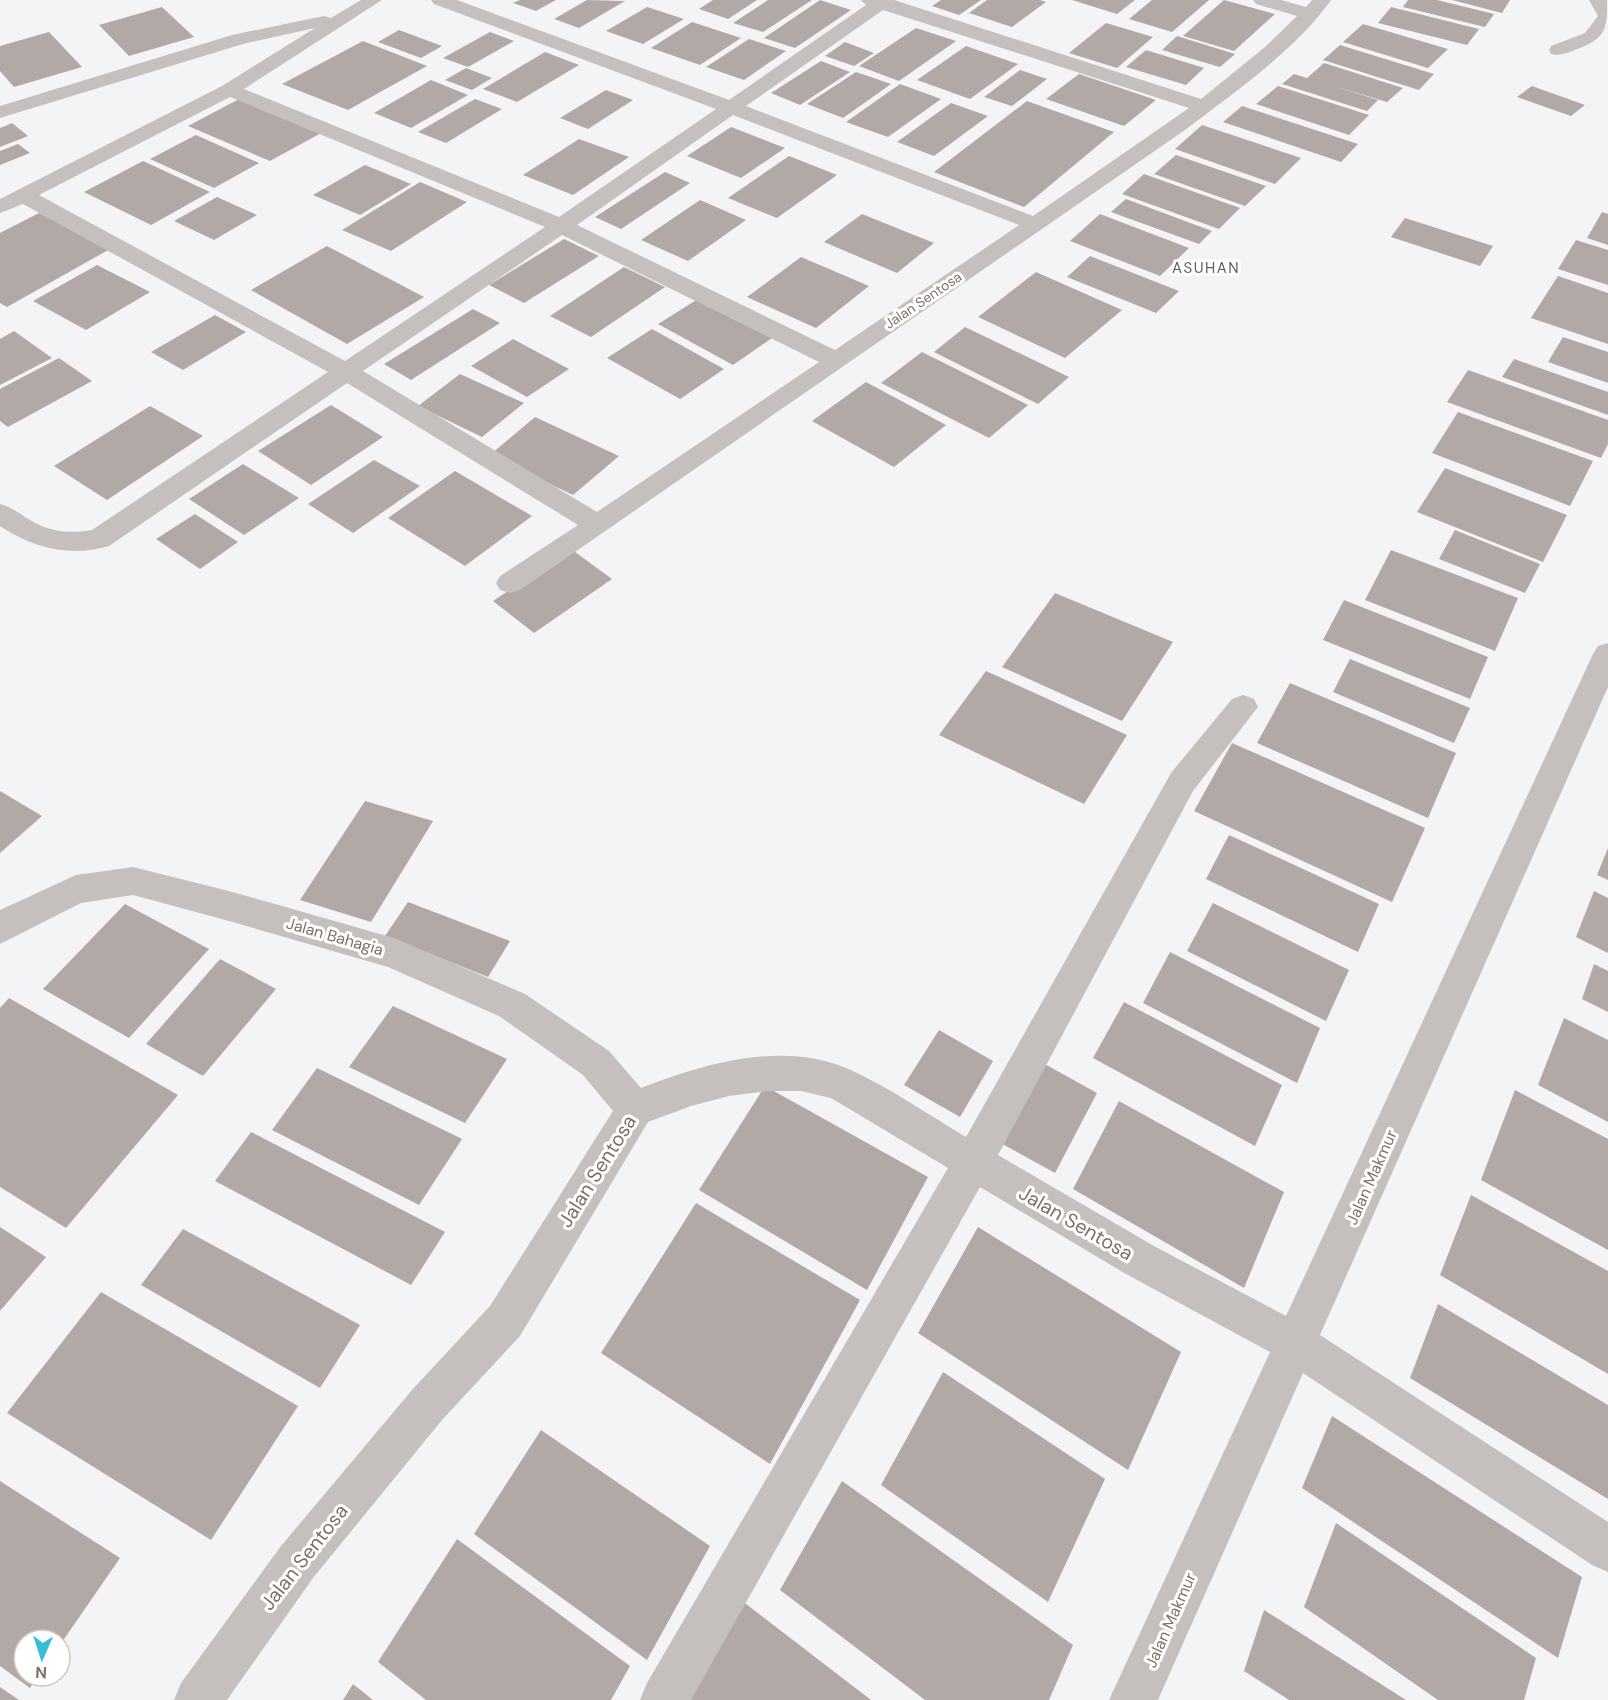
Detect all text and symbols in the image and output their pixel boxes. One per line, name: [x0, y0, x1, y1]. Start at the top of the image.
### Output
district label: ASUHAN: [1172, 258, 1240, 278]
street label: Jalan Sentosa: [881, 268, 965, 332]
street label: Jalan Bahagia: [284, 913, 386, 960]
street label: Jalan Sentosa: [552, 1110, 642, 1232]
street label: Jalan Makmur: [1341, 1126, 1402, 1228]
street label: Jalan Sentosa: [1014, 1180, 1138, 1266]
street label: Jalan Sentosa: [254, 1499, 354, 1615]
street label: Jalan Makmur: [1140, 1569, 1201, 1671]
north arrow: [12, 1628, 72, 1688]
text: N: [35, 1662, 48, 1683]

